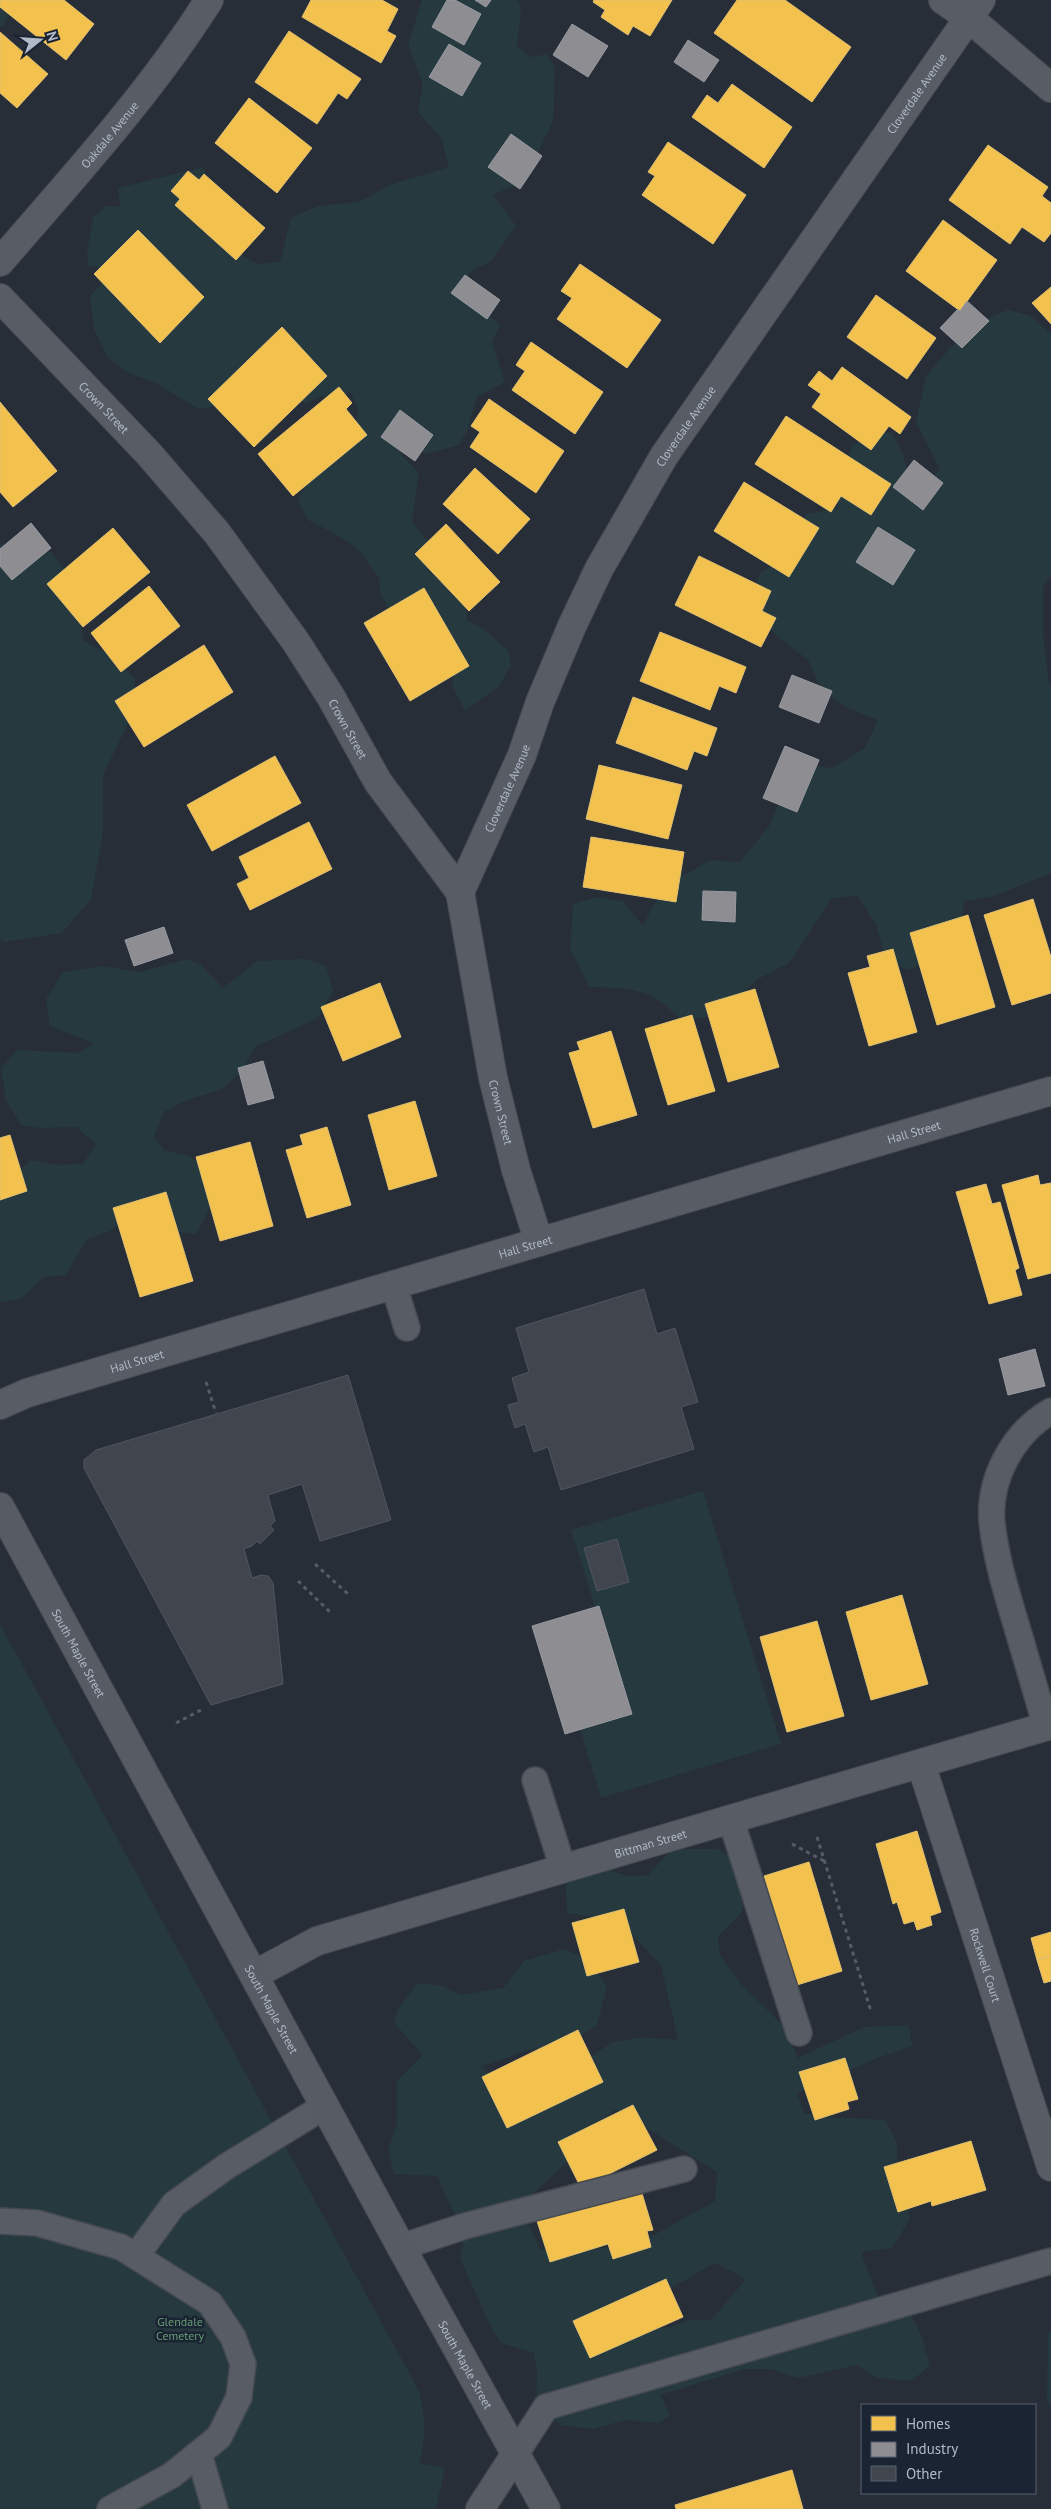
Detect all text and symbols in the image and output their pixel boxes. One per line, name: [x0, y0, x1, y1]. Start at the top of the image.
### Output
north arrow: [15, 15, 65, 65]
text: N: [42, 29, 62, 43]
street label: Cloverdale Avenue: [883, 50, 949, 137]
street label: Oakdale Avenue: [77, 98, 141, 171]
street label: Crown Street: [76, 378, 133, 436]
street label: Cloverdale Avenue: [652, 383, 718, 469]
street label: Crown Street: [326, 696, 371, 761]
street label: Cloverdale Avenue: [481, 742, 533, 834]
street label: Crown Street: [486, 1078, 517, 1146]
street label: Hall Street: [885, 1117, 942, 1146]
street label: Hall Street: [497, 1231, 554, 1261]
street label: Hall Street: [108, 1346, 165, 1376]
street label: South Maple Street: [49, 1606, 109, 1700]
street label: Bittman Street: [612, 1825, 688, 1861]
street label: Rockwell Court: [967, 1926, 1005, 2004]
street label: South Maple Street: [242, 1962, 302, 2056]
park label: Glendale Cemetery: [156, 2314, 204, 2343]
street label: South Maple Street: [436, 2318, 496, 2411]
legend: [861, 2404, 1036, 2494]
text: Homes: [906, 2414, 950, 2433]
text: Industry: [906, 2439, 958, 2458]
text: Other: [906, 2464, 942, 2483]

